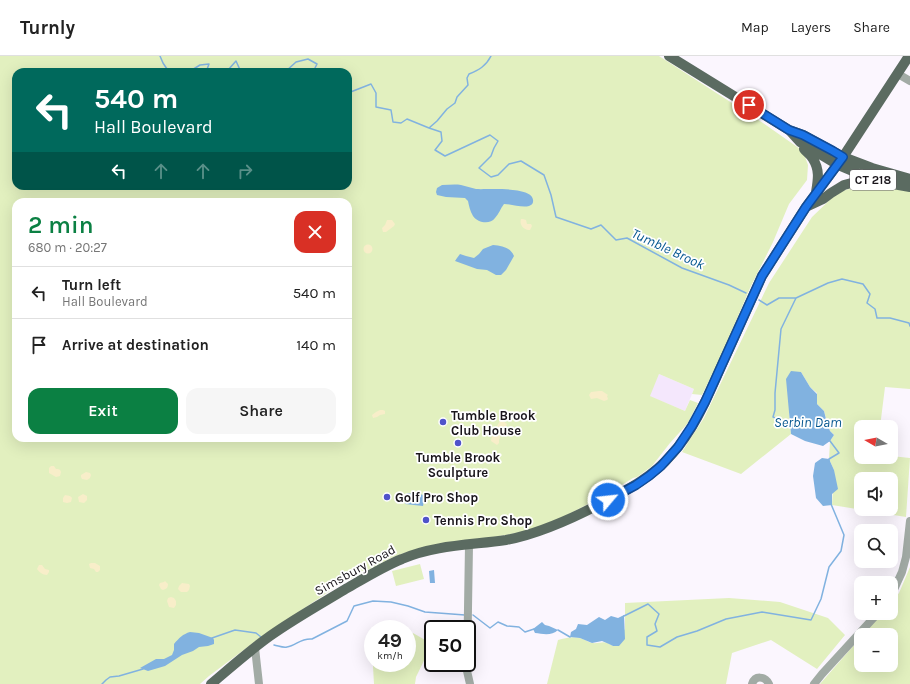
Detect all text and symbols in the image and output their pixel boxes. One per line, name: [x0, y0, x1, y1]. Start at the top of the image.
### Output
text: Turnly: [20, 17, 75, 39]
text: Map: [741, 19, 769, 36]
text: Layers: [791, 19, 831, 36]
text: Share: [853, 19, 890, 36]
text: 540 m: [94, 82, 178, 115]
icon: left: [28, 84, 80, 136]
pin: [732, 88, 766, 122]
icon: arrive: [738, 94, 760, 116]
text: Hall Boulevard: [94, 116, 213, 138]
icon: left: [108, 160, 130, 182]
icon: ahead: [150, 160, 172, 182]
icon: ahead: [192, 160, 214, 182]
icon: right: [234, 160, 256, 182]
road number: CT 218: [850, 170, 896, 190]
text: 2 min: [28, 211, 94, 239]
button: close: [294, 211, 336, 253]
water label: Tumble Brook: [629, 225, 708, 274]
text: 680 m · 20:27: [28, 240, 107, 255]
text: Turn left: [62, 276, 121, 294]
icon: left: [28, 282, 50, 304]
text: 540 m: [293, 284, 336, 302]
text: Hall Boulevard: [62, 294, 148, 309]
icon: arrive: [28, 334, 50, 356]
text: Arrive at destination: [62, 336, 209, 354]
text: 140 m: [296, 336, 336, 354]
button: Exit: [28, 388, 178, 434]
button: Share: [186, 388, 336, 434]
place label: Tumble Brook Club House: [451, 408, 536, 438]
water label: Serbin Dam: [774, 414, 842, 431]
marker: Tumble Brook Club House: [438, 417, 448, 427]
north arrow: [854, 420, 898, 464]
map controls: [854, 420, 898, 672]
marker: Tumble Brook Sculpture: [453, 438, 463, 448]
place label: Tumble Brook Sculpture: [416, 450, 500, 480]
button: sound: [854, 472, 898, 516]
position arrow: [587, 479, 629, 521]
place label: Golf Pro Shop: [395, 490, 478, 505]
marker: Golf Pro Shop: [382, 492, 392, 502]
place label: Tennis Pro Shop: [434, 513, 532, 528]
marker: Tennis Pro Shop: [421, 515, 431, 525]
button: search: [854, 524, 898, 568]
street label: Simsbury Road: [312, 542, 398, 598]
button: +: [854, 576, 898, 620]
speed limit sign: 50: [424, 620, 476, 672]
button: −: [854, 628, 898, 672]
text: 49: [378, 629, 402, 652]
text: km/h: [377, 650, 403, 662]

